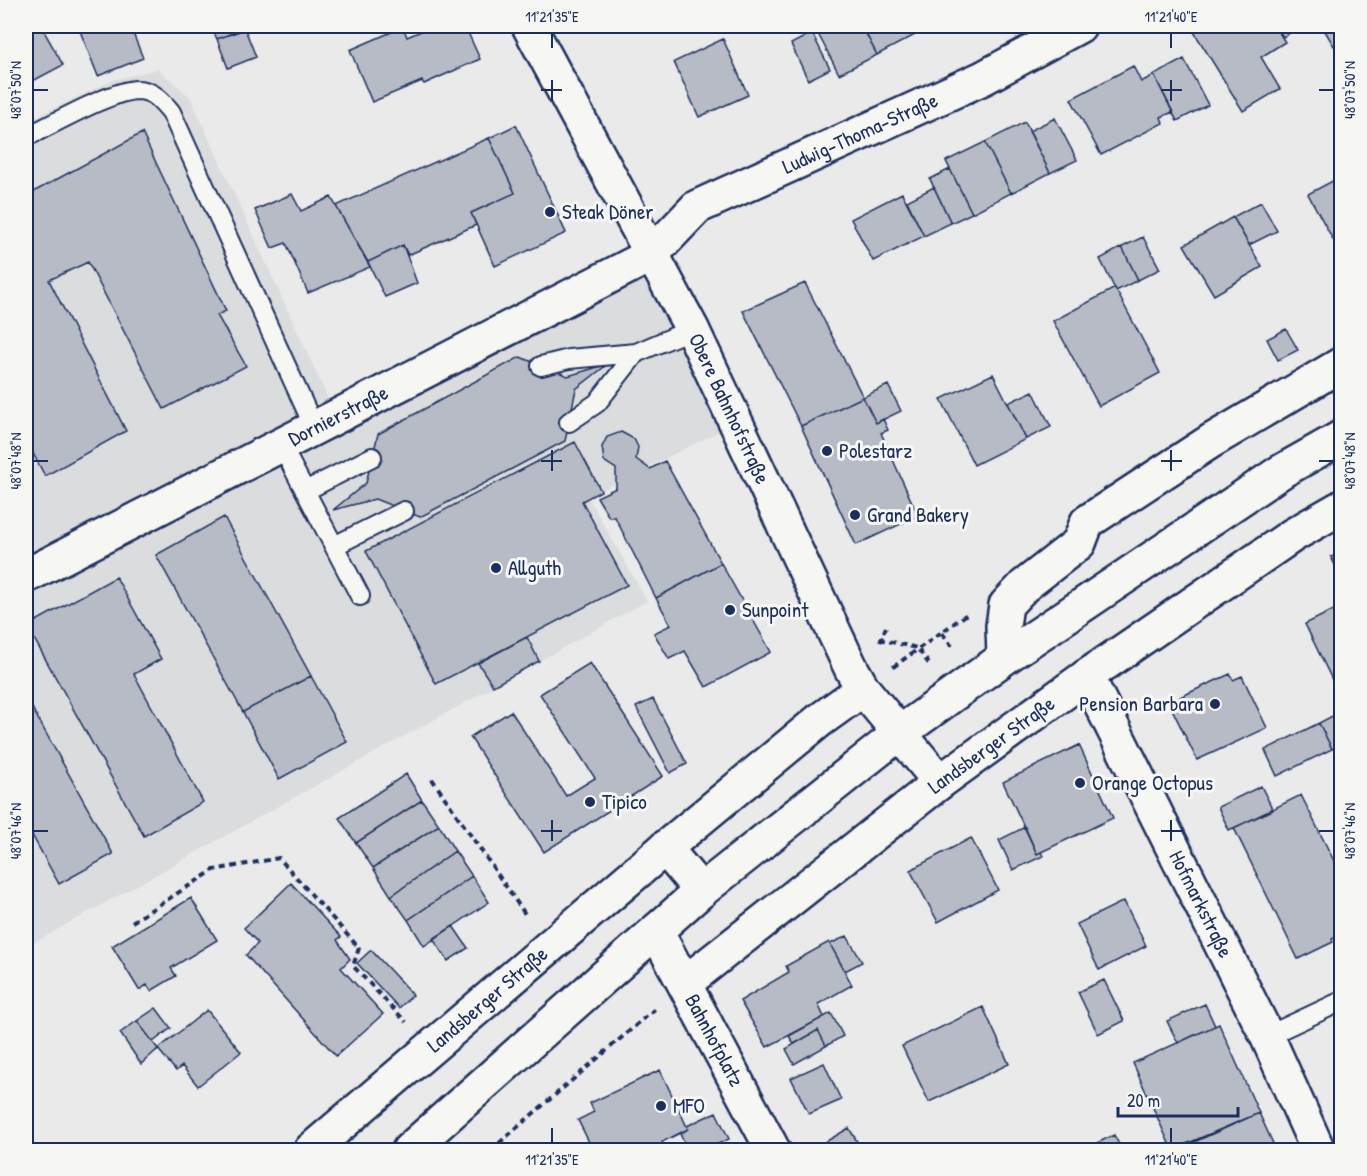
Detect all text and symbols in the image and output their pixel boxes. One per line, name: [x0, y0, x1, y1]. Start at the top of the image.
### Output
text: 11°21'35"E: [525, 6, 579, 27]
text: 11°21'40"E: [1145, 6, 1198, 27]
text: 48°07'50"N: [5, 61, 26, 119]
text: 48°07'50"N: [1339, 61, 1360, 119]
street label: Ludwig-Thoma-Straße: [778, 85, 942, 181]
place label: Steak Döner: [562, 197, 653, 226]
marker: Steak Döner: [543, 205, 557, 219]
street label: Obere Bahnhofstraße: [682, 328, 778, 488]
street label: Dornierstraße: [283, 378, 393, 453]
text: 48°07'48"N: [5, 433, 26, 489]
text: 48°07'48"N: [1339, 433, 1360, 489]
place label: Polestarz: [839, 436, 912, 465]
marker: Polestarz: [820, 444, 834, 458]
place label: Grand Bakery: [867, 500, 969, 529]
marker: Grand Bakery: [848, 508, 862, 522]
place label: Allguth: [508, 553, 561, 582]
marker: Allguth: [489, 561, 503, 575]
place label: Sunpoint: [742, 595, 809, 624]
marker: Sunpoint: [723, 603, 737, 617]
street label: Landsberger Straße: [921, 689, 1060, 800]
place label: Pension Barbara: [1079, 689, 1203, 718]
marker: Pension Barbara: [1208, 697, 1222, 711]
place label: Orange Octopus: [1092, 768, 1213, 797]
marker: Orange Octopus: [1073, 776, 1087, 790]
place label: Tipico: [602, 787, 647, 816]
marker: Tipico: [583, 795, 597, 809]
text: 48°07'46"N: [5, 803, 26, 859]
text: 48°07'46"N: [1339, 803, 1360, 859]
street label: Hofmarkstraße: [1163, 845, 1240, 962]
street label: Landsberger Straße: [421, 939, 554, 1059]
street label: Bahnhofplatz: [678, 989, 751, 1092]
scale bar: [1118, 1080, 1238, 1118]
text: 20 m: [1127, 1088, 1160, 1113]
place label: MFO: [673, 1091, 705, 1120]
marker: MFO: [654, 1099, 668, 1113]
text: 11°21'35"E: [525, 1149, 579, 1170]
text: 11°21'40"E: [1145, 1149, 1198, 1170]

